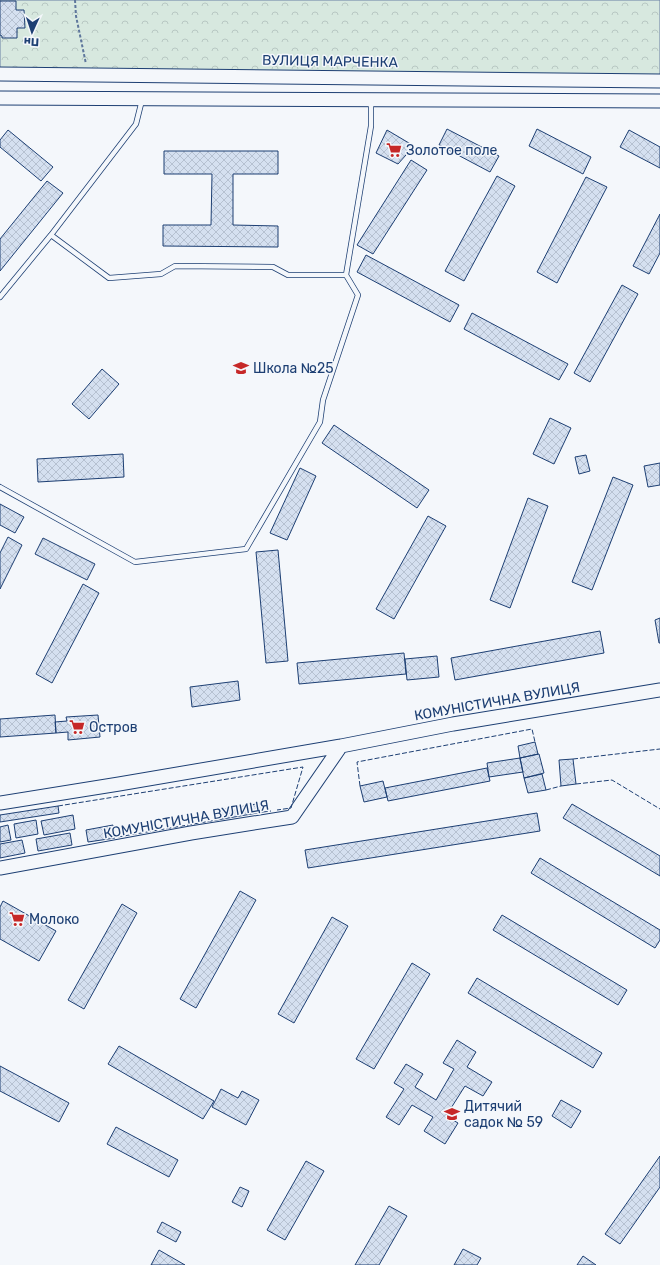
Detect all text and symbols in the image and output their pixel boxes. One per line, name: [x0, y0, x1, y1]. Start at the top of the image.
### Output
north arrow: [12, 12, 52, 52]
text: Пн: [24, 35, 39, 48]
street label: ВУЛИЦЯ МАРЧЕНКА: [262, 52, 399, 71]
supermarket icon: Золотое поле: [385, 141, 403, 159]
place label: Золотое поле: [406, 142, 498, 159]
school or university icon: Школа №25: [232, 359, 250, 377]
place label: Школа №25: [253, 360, 334, 377]
street label: КОМУНІСТИЧНА ВУЛИЦЯ: [413, 679, 581, 724]
supermarket icon: Остров: [68, 718, 86, 736]
place label: Остров: [89, 719, 138, 736]
street label: КОМУНІСТИЧНА ВУЛИЦЯ: [102, 797, 270, 842]
supermarket icon: Молоко: [8, 910, 26, 928]
place label: Молоко: [29, 911, 79, 928]
place label: Дитячий садок № 59: [464, 1098, 543, 1131]
school or university icon: Дитячий садок № 59: [443, 1105, 461, 1123]

